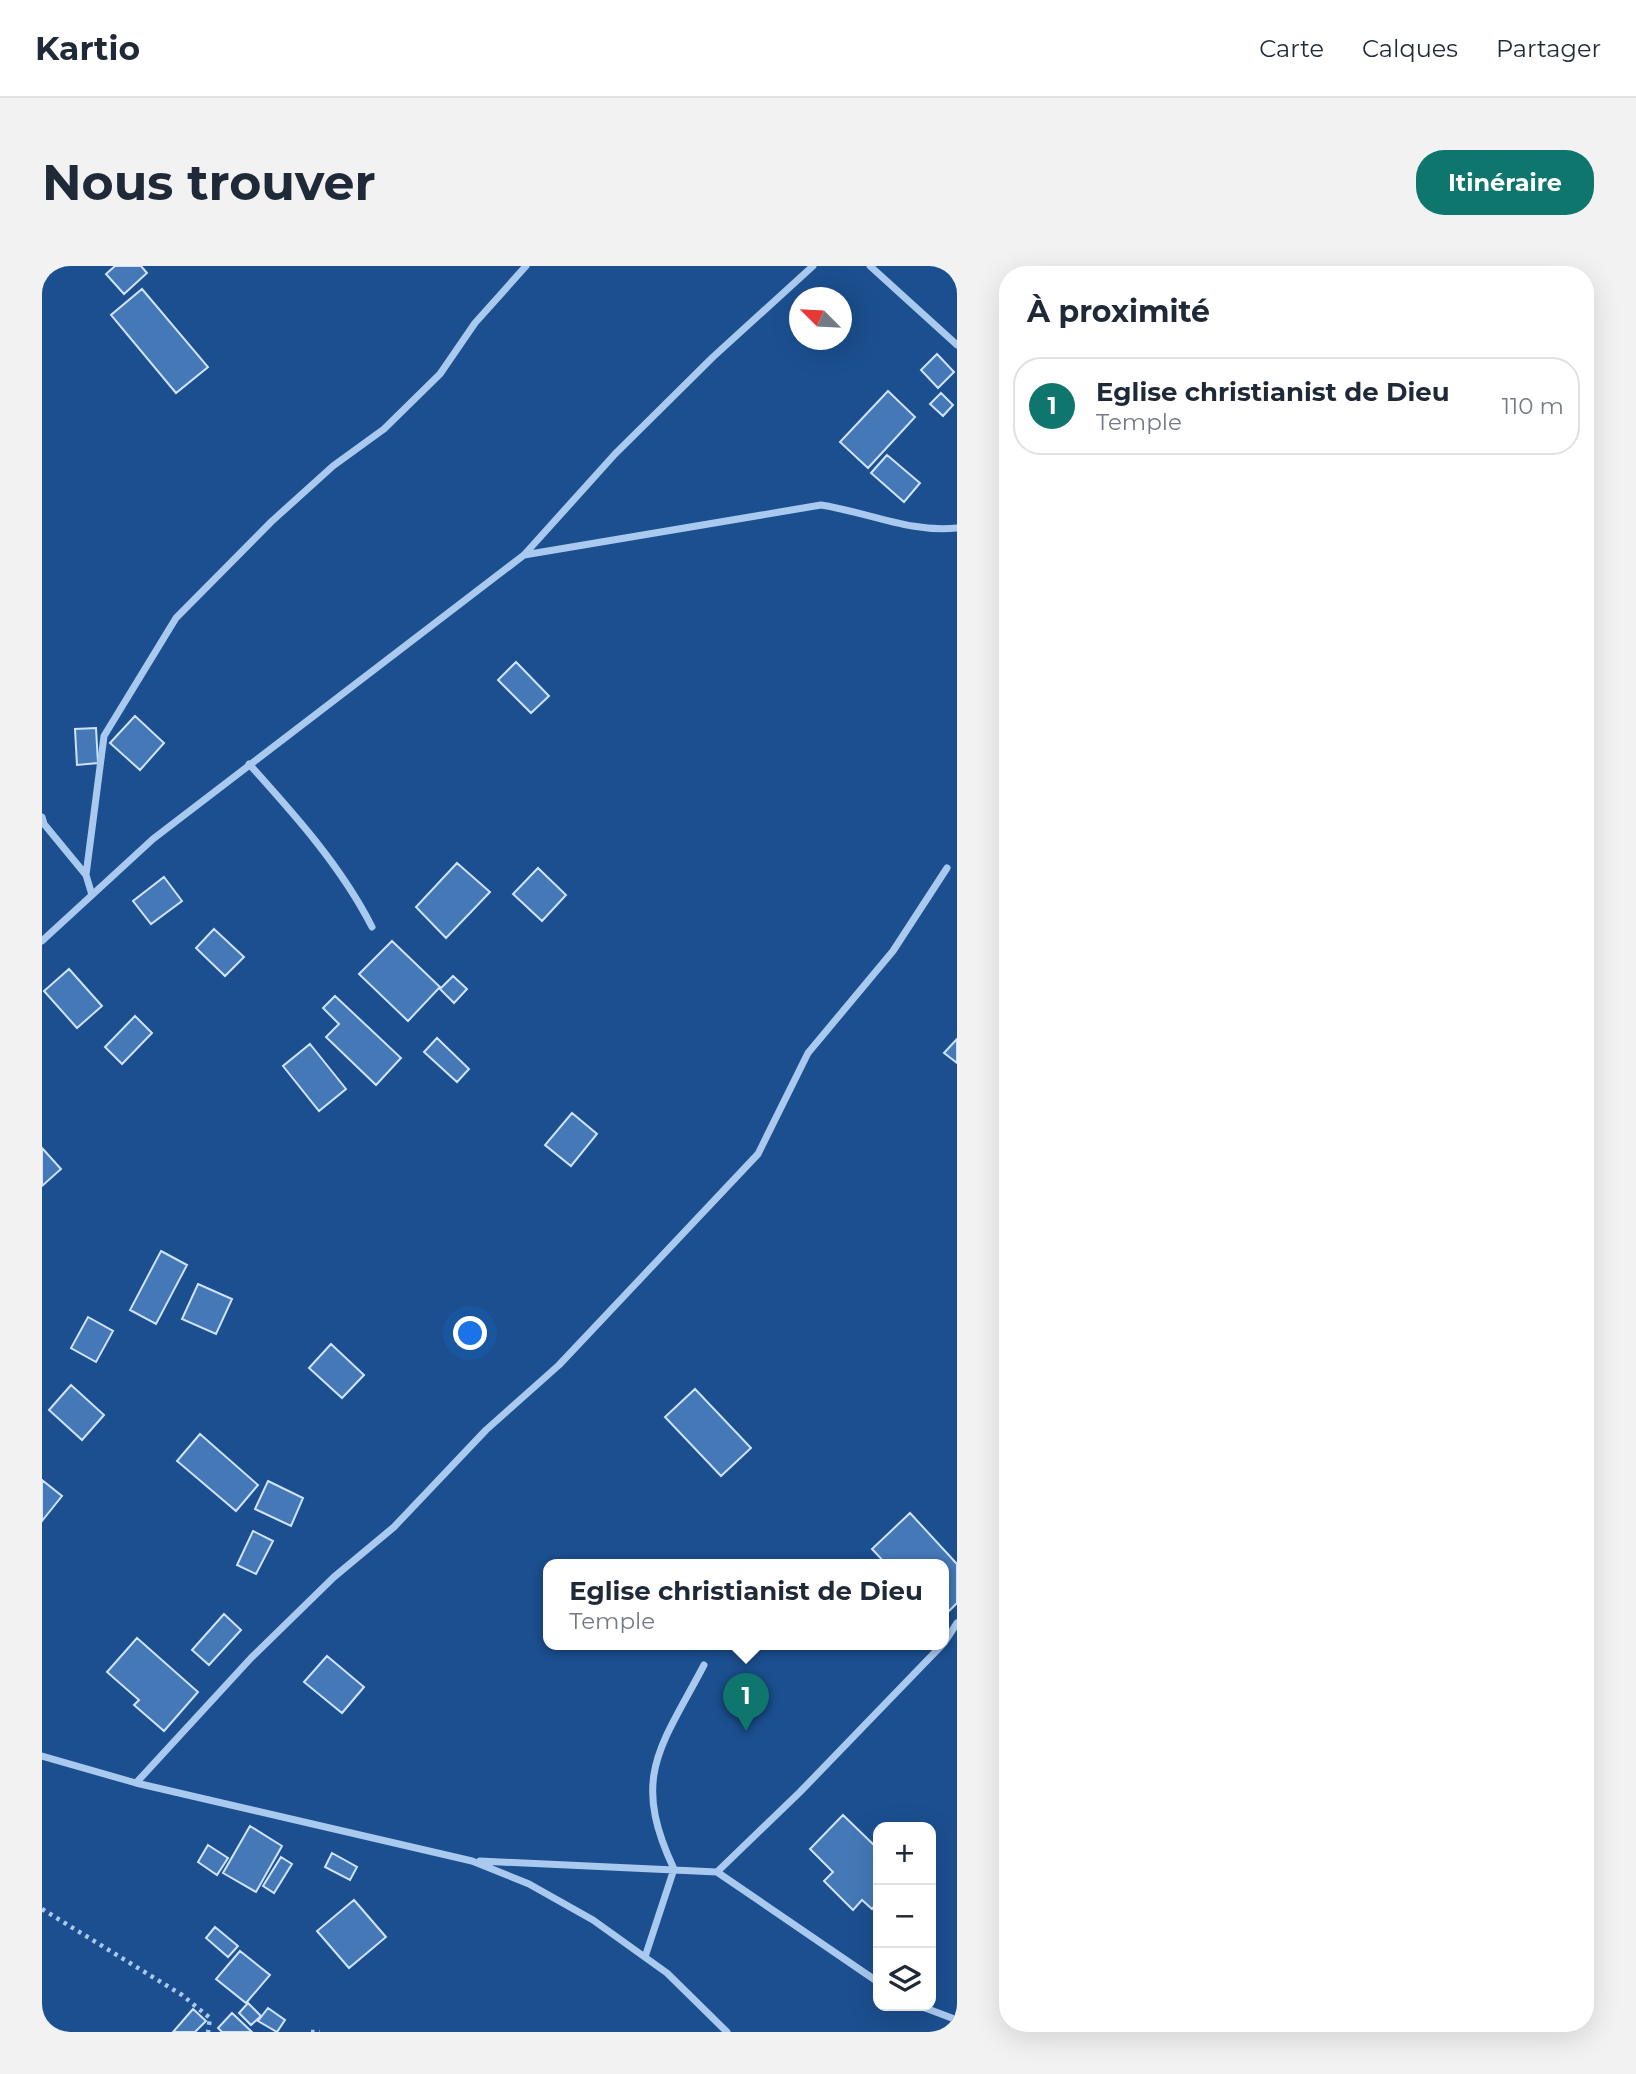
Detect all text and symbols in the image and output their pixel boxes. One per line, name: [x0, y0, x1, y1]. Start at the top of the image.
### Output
text: Kartio: [35, 28, 140, 68]
text: Carte: [1259, 34, 1324, 63]
text: Calques: [1362, 34, 1458, 63]
text: Partager: [1496, 34, 1601, 63]
button: Itinéraire: [1416, 150, 1594, 215]
text: Nous trouver: [42, 153, 376, 212]
north arrow: [789, 287, 852, 350]
text: À proximité: [1027, 293, 1210, 330]
text: Eglise christianist de Dieu: [1096, 376, 1450, 408]
text: 1: [1047, 392, 1057, 420]
text: 110 m: [1502, 392, 1564, 420]
text: Temple: [1096, 408, 1182, 436]
your location: [453, 1316, 487, 1350]
popup: [543, 1559, 949, 1650]
text: Eglise christianist de Dieu: [569, 1575, 923, 1607]
text: Temple: [569, 1607, 655, 1635]
pin: 1: [723, 1673, 769, 1731]
map controls: [873, 1822, 936, 2011]
button: +: [873, 1822, 936, 1885]
button: −: [873, 1885, 936, 1948]
button: layers: [873, 1948, 936, 2011]

